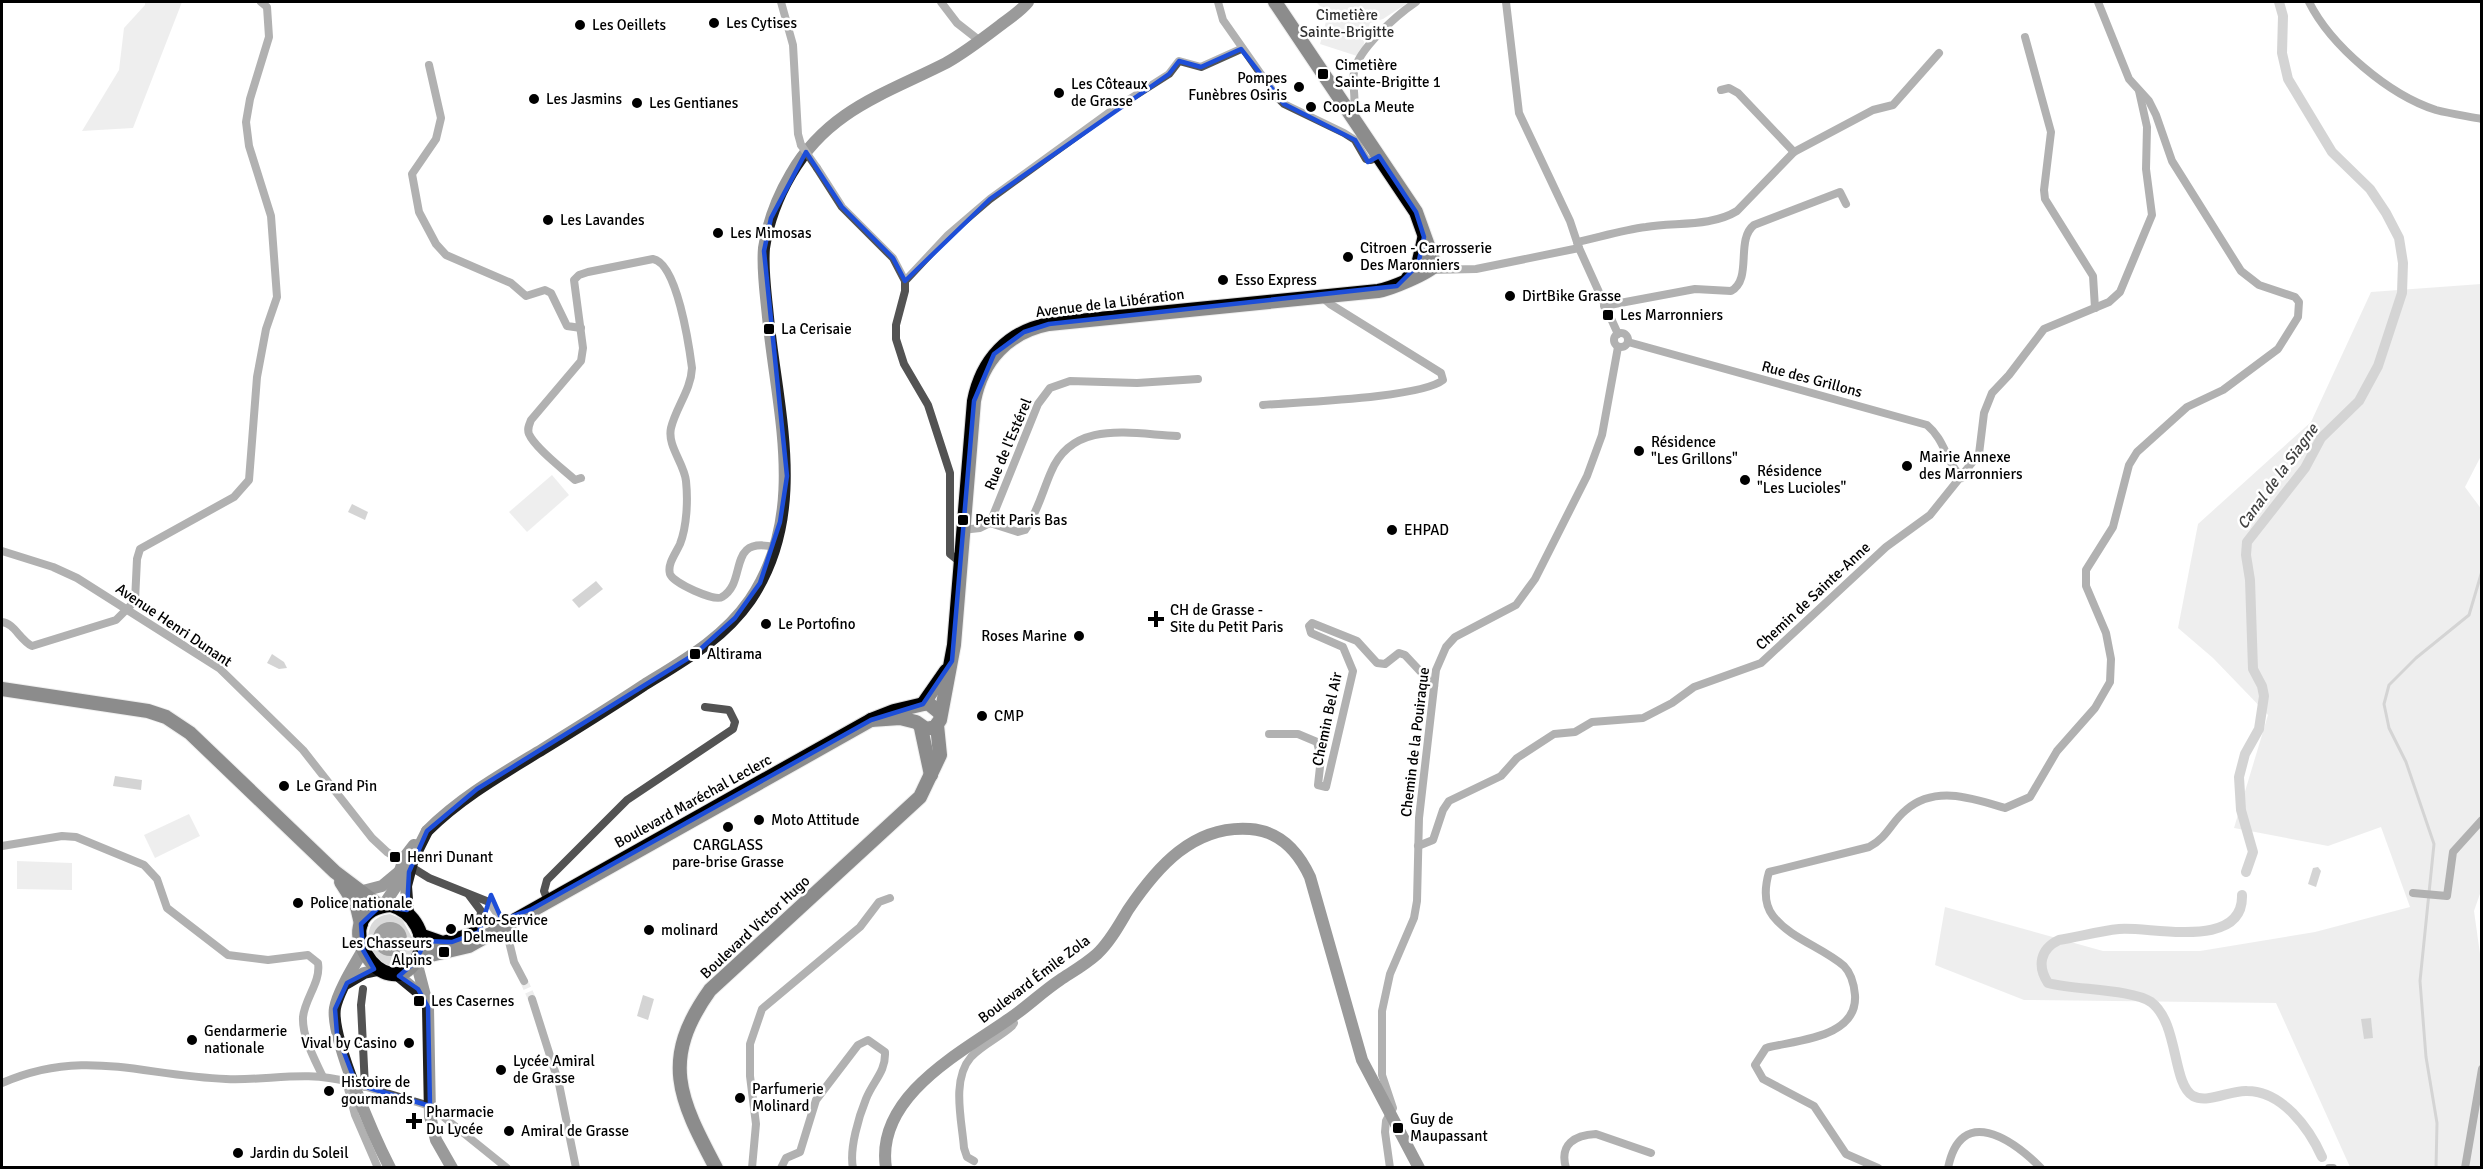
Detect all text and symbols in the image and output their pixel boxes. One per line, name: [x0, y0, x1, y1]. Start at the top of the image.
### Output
park label: Cimetière Sainte-Brigitte: [1300, 6, 1394, 41]
place label: Les Cytises: [726, 14, 798, 32]
place label: Les Oeillets: [592, 16, 667, 34]
marker: Les Cytises: [707, 16, 721, 30]
marker: Les Oeillets: [573, 18, 587, 32]
place label: Cimetière Sainte-Brigitte 1: [1335, 56, 1441, 91]
marker: Cimetière Sainte-Brigitte 1: [1316, 67, 1330, 81]
place label: Pompes Funèbres Osiris: [1188, 69, 1287, 104]
place label: Les Côteaux de Grasse: [1071, 75, 1148, 110]
marker: Pompes Funèbres Osiris: [1292, 80, 1306, 94]
marker: Les Côteaux de Grasse: [1052, 86, 1066, 100]
place label: Les Jasmins: [546, 90, 623, 108]
marker: Les Jasmins: [527, 92, 541, 106]
place label: Les Gentianes: [649, 94, 739, 112]
marker: Les Gentianes: [630, 96, 644, 110]
place label: CoopLa Meute: [1323, 98, 1415, 116]
marker: CoopLa Meute: [1304, 100, 1318, 114]
place label: Les Lavandes: [560, 211, 645, 229]
marker: Les Lavandes: [541, 213, 555, 227]
place label: Les Mimosas: [730, 224, 812, 242]
marker: Les Mimosas: [711, 226, 725, 240]
place label: Citroen - Carrosserie Des Maronniers: [1360, 239, 1492, 274]
marker: Citroen - Carrosserie Des Maronniers: [1341, 250, 1355, 264]
place label: Esso Express: [1235, 271, 1317, 289]
marker: Esso Express: [1216, 273, 1230, 287]
street label: Avenue de la Libération: [1035, 285, 1185, 321]
place label: DirtBike Grasse: [1522, 287, 1621, 305]
marker: DirtBike Grasse: [1503, 289, 1517, 303]
place label: Les Marronniers: [1620, 306, 1724, 324]
marker: Les Marronniers: [1601, 308, 1615, 322]
place label: La Cerisaie: [781, 320, 852, 338]
marker: La Cerisaie: [762, 322, 776, 336]
street label: Rue des Grillons: [1760, 357, 1865, 401]
street label: Rue de l'Estérel: [981, 395, 1035, 493]
water label: Canal de la Siagne: [2233, 419, 2323, 533]
place label: Résidence "Les Grillons": [1651, 433, 1738, 468]
marker: Résidence "Les Grillons": [1632, 444, 1646, 458]
place label: Mairie Annexe des Marronniers: [1919, 448, 2023, 483]
marker: Mairie Annexe des Marronniers: [1900, 459, 1914, 473]
place label: Résidence "Les Lucioles": [1757, 462, 1847, 497]
marker: Résidence "Les Lucioles": [1738, 473, 1752, 487]
place label: Petit Paris Bas: [975, 511, 1068, 529]
marker: Petit Paris Bas: [956, 513, 970, 527]
place label: EHPAD: [1404, 521, 1449, 539]
marker: EHPAD: [1385, 523, 1399, 537]
street label: Chemin de Sainte-Anne: [1752, 538, 1874, 654]
street label: Avenue Henri Dunant: [112, 579, 236, 671]
place label: CH de Grasse - Site du Petit Paris: [1170, 601, 1284, 636]
marker: CH de Grasse - Site du Petit Paris: [1147, 610, 1165, 628]
place label: Le Portofino: [778, 615, 856, 633]
marker: Le Portofino: [759, 617, 773, 631]
place label: Roses Marine: [981, 627, 1067, 645]
marker: Roses Marine: [1072, 629, 1086, 643]
place label: Altirama: [707, 645, 762, 663]
marker: Altirama: [688, 647, 702, 661]
street label: Chemin de la Pouiraque: [1397, 666, 1433, 818]
street label: Chemin Bel Air: [1308, 670, 1346, 767]
place label: CMP: [994, 707, 1024, 725]
marker: CMP: [975, 709, 989, 723]
street label: Boulevard Maréchal Leclerc: [611, 750, 775, 852]
place label: Le Grand Pin: [296, 777, 377, 795]
marker: Le Grand Pin: [277, 779, 291, 793]
place label: Moto Attitude: [771, 811, 859, 829]
marker: Moto Attitude: [752, 813, 766, 827]
marker: CARGLASS pare-brise Grasse: [721, 820, 735, 834]
place label: CARGLASS pare-brise Grasse: [672, 836, 784, 871]
place label: Henri Dunant: [407, 848, 493, 866]
marker: Henri Dunant: [388, 850, 402, 864]
street label: Boulevard Victor Hugo: [696, 871, 814, 982]
place label: Police nationale: [310, 894, 413, 912]
marker: Police nationale: [291, 896, 305, 910]
place label: Moto-Service Delmeulle: [463, 911, 548, 946]
place label: molinard: [661, 921, 718, 939]
marker: Moto-Service Delmeulle: [444, 922, 458, 936]
marker: molinard: [642, 923, 656, 937]
street label: Boulevard Émile Zola: [974, 930, 1093, 1027]
place label: Les Chasseurs Alpins: [341, 934, 432, 969]
marker: Les Chasseurs Alpins: [437, 945, 451, 959]
place label: Les Casernes: [431, 992, 515, 1010]
marker: Les Casernes: [412, 994, 426, 1008]
place label: Gendarmerie nationale: [204, 1022, 287, 1057]
marker: Gendarmerie nationale: [185, 1033, 199, 1047]
place label: Vival by Casino: [301, 1034, 397, 1052]
marker: Vival by Casino: [402, 1036, 416, 1050]
place label: Lycée Amiral de Grasse: [513, 1052, 595, 1087]
marker: Lycée Amiral de Grasse: [494, 1063, 508, 1077]
place label: Histoire de gourmands: [341, 1073, 413, 1108]
place label: Parfumerie Molinard: [752, 1080, 824, 1115]
marker: Histoire de gourmands: [322, 1084, 336, 1098]
marker: Parfumerie Molinard: [733, 1091, 747, 1105]
place label: Pharmacie Du Lycée: [426, 1103, 494, 1138]
place label: Guy de Maupassant: [1410, 1110, 1488, 1145]
marker: Pharmacie Du Lycée: [407, 1114, 421, 1128]
marker: Guy de Maupassant: [1391, 1121, 1405, 1135]
place label: Amiral de Grasse: [521, 1122, 629, 1140]
marker: Amiral de Grasse: [502, 1124, 516, 1138]
place label: Jardin du Soleil: [250, 1144, 349, 1162]
marker: Jardin du Soleil: [231, 1146, 245, 1160]

